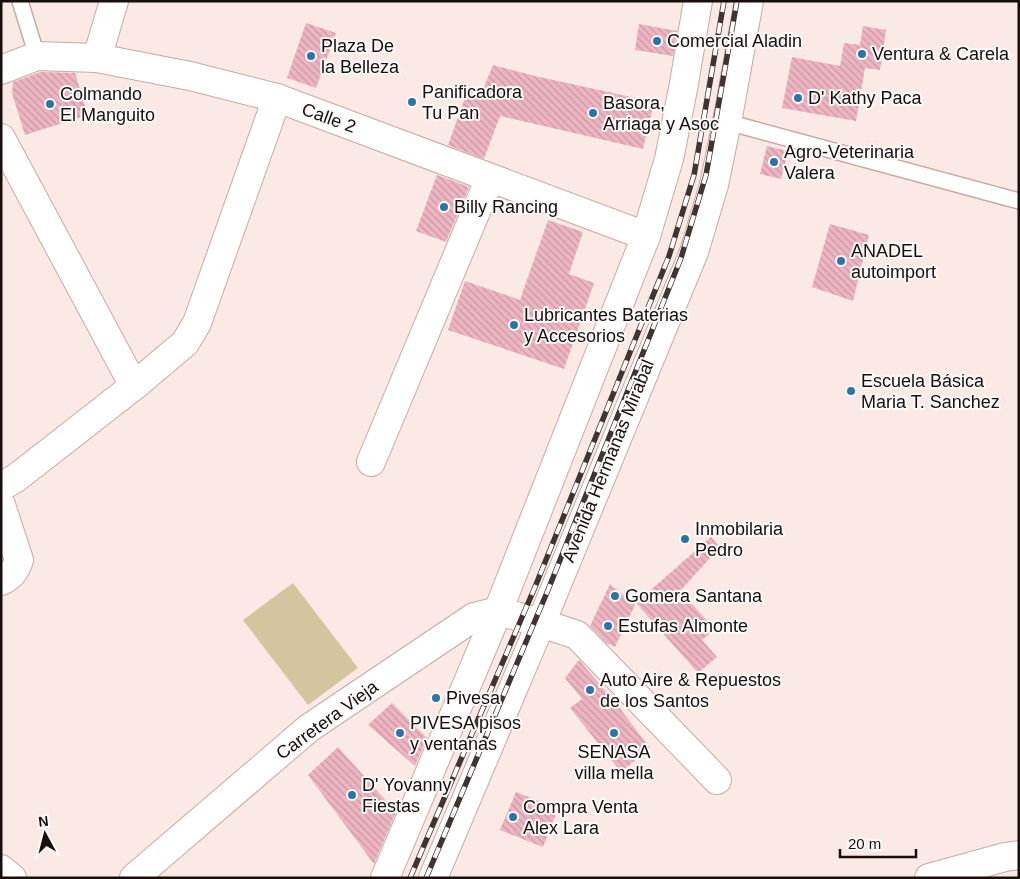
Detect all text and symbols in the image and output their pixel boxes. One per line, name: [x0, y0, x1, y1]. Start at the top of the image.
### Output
place label: Comercial Aladin: [667, 31, 802, 51]
marker: Comercial Aladin: [651, 35, 663, 47]
place label: Plaza De la Belleza: [321, 36, 400, 77]
place label: Ventura & Carela: [872, 44, 1010, 64]
marker: Ventura & Carela: [856, 48, 868, 60]
marker: Plaza De la Belleza: [305, 50, 317, 62]
place label: Panificadora Tu Pan: [422, 82, 523, 123]
place label: Colmando El Manguito: [60, 84, 155, 125]
place label: D' Kathy Paca: [808, 88, 922, 108]
marker: D' Kathy Paca: [792, 92, 804, 104]
place label: Basora, Arriaga y Asoc: [603, 93, 719, 134]
marker: Panificadora Tu Pan: [406, 96, 418, 108]
marker: Colmando El Manguito: [44, 98, 56, 110]
street label: Calle 2: [299, 99, 359, 137]
marker: Basora, Arriaga y Asoc: [587, 107, 599, 119]
place label: Agro-Veterinaria Valera: [784, 142, 915, 183]
marker: Agro-Veterinaria Valera: [768, 156, 780, 168]
place label: Billy Rancing: [454, 197, 558, 217]
marker: Billy Rancing: [438, 201, 450, 213]
place label: ANADEL autoimport: [851, 241, 936, 282]
marker: ANADEL autoimport: [835, 255, 847, 267]
place label: Lubricantes Baterias y Accesorios: [524, 305, 688, 346]
marker: Lubricantes Baterias y Accesorios: [508, 319, 520, 331]
street label: Avenida Hermanas Mirabal: [558, 357, 658, 565]
place label: Escuela Básica Maria T. Sanchez: [861, 371, 1000, 412]
marker: Escuela Básica Maria T. Sanchez: [845, 385, 857, 397]
place label: Inmobilaria Pedro: [695, 519, 784, 560]
marker: Inmobilaria Pedro: [679, 533, 691, 545]
place label: Gomera Santana: [625, 586, 763, 606]
marker: Gomera Santana: [609, 590, 621, 602]
place label: Estufas Almonte: [618, 616, 748, 636]
marker: Estufas Almonte: [602, 620, 614, 632]
place label: Auto Aire & Repuestos de los Santos: [600, 670, 781, 711]
street label: Carretera Vieja: [272, 676, 383, 764]
marker: Auto Aire & Repuestos de los Santos: [584, 684, 596, 696]
place label: Pivesa: [446, 688, 501, 708]
marker: Pivesa: [430, 692, 442, 704]
place label: PIVESA pisos y ventanas: [410, 713, 521, 754]
marker: PIVESA pisos y ventanas: [394, 727, 406, 739]
marker: SENASA villa mella: [608, 727, 620, 739]
place label: SENASA villa mella: [574, 742, 654, 783]
place label: D' Yovanny Fiestas: [362, 775, 452, 816]
marker: D' Yovanny Fiestas: [346, 789, 358, 801]
place label: Compra Venta Alex Lara: [523, 797, 639, 838]
north arrow: [20, 809, 70, 859]
marker: Compra Venta Alex Lara: [507, 811, 519, 823]
text: N: [37, 813, 49, 830]
scale bar: [840, 826, 916, 858]
text: 20 m: [848, 835, 881, 852]

